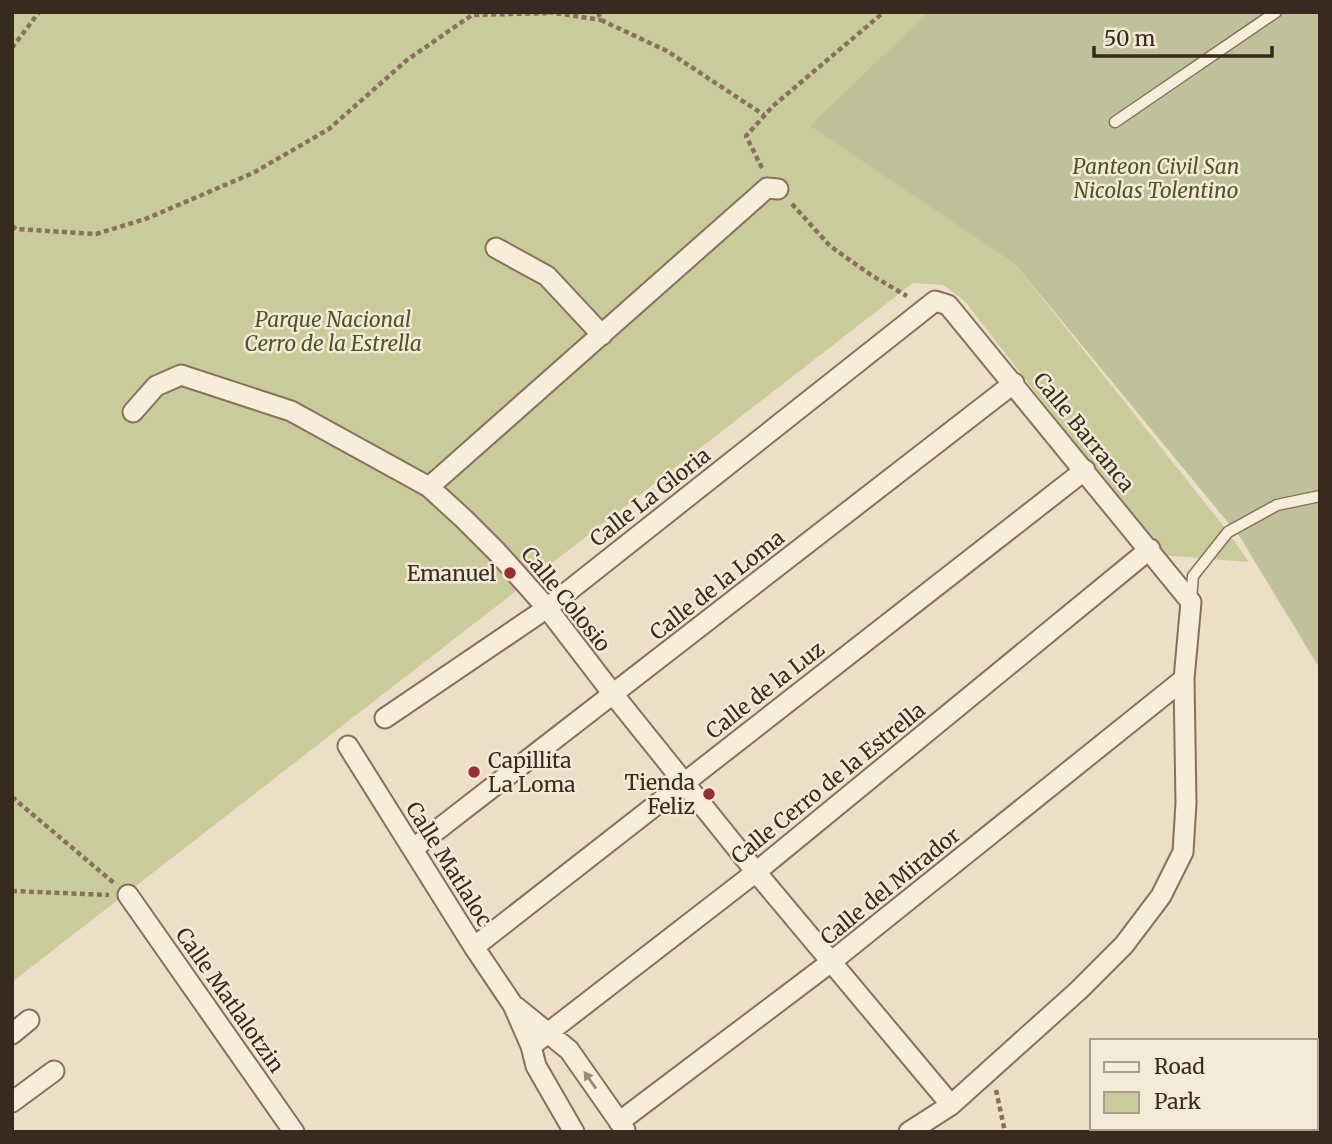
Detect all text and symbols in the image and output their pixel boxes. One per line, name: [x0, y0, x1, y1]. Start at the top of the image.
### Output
scale bar: [1094, 14, 1272, 58]
text: 50 m: [1104, 25, 1155, 52]
park label: Panteon Civil San Nicolas Tolentino: [1073, 153, 1240, 204]
park label: Parque Nacional Cerro de la Estrella: [244, 306, 422, 357]
street label: Calle Barranca: [1028, 367, 1140, 497]
street label: Calle La Gloria: [584, 442, 716, 552]
street label: Calle de la Loma: [644, 524, 790, 646]
street label: Calle Colosio: [515, 541, 617, 657]
place label: Emanuel: [407, 560, 496, 587]
marker: Emanuel: [502, 565, 518, 581]
street label: Calle de la Luz: [700, 635, 830, 745]
street label: Calle Cerro de la Estrella: [725, 696, 931, 870]
place label: Capillita La Loma: [488, 747, 576, 798]
marker: Capillita La Loma: [466, 764, 482, 780]
place label: Tienda Feliz: [625, 769, 695, 820]
marker: Tienda Feliz: [701, 786, 717, 802]
street label: Calle Matlaloc: [400, 797, 498, 931]
street label: Calle del Mirador: [815, 821, 965, 951]
street label: Calle Matlalotzin: [170, 922, 290, 1078]
legend: [1090, 1039, 1318, 1130]
text: Road: [1154, 1053, 1205, 1080]
one-way arrow: [583, 1071, 597, 1089]
text: Park: [1154, 1088, 1201, 1115]

